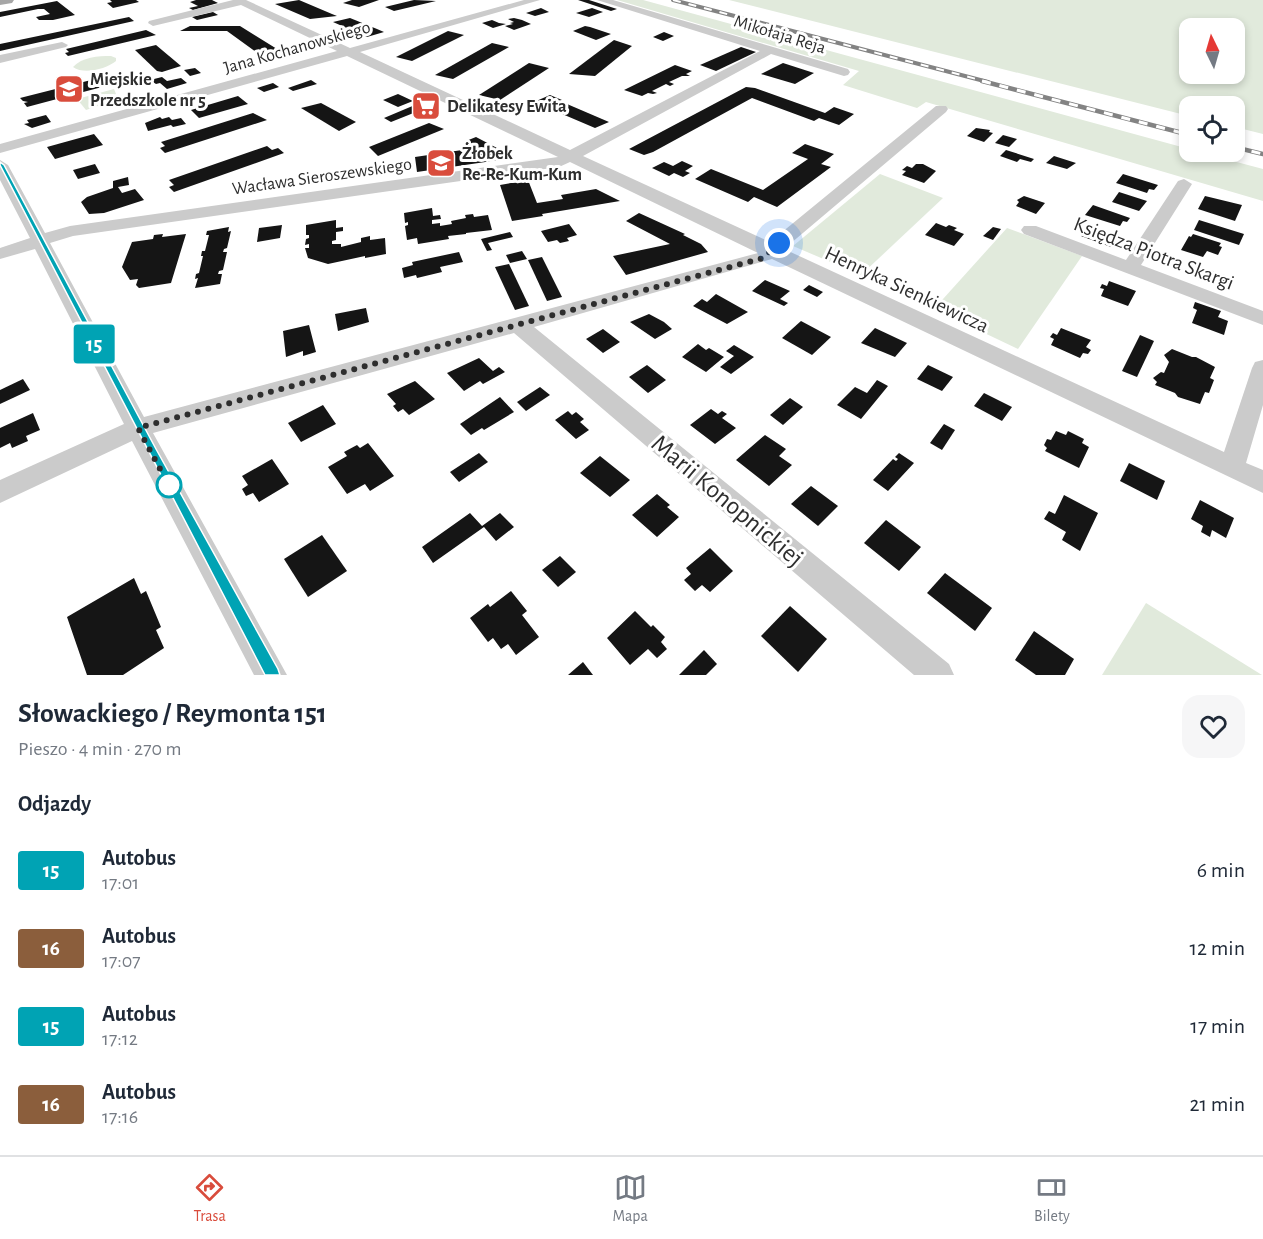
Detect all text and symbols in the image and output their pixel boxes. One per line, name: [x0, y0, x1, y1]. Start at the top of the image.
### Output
street label: Mikołaja Reja: [732, 12, 828, 57]
street label: Jana Kochanowskiego: [222, 18, 373, 78]
north arrow: [1179, 18, 1245, 84]
map controls: [1179, 18, 1245, 162]
place label: Miejskie Przedszkole nr 5: [90, 71, 206, 110]
school or university icon: Miejskie Przedszkole nr 5: [53, 73, 85, 105]
supermarket icon: Delikatesy Ewita: [410, 90, 442, 122]
button: locate: [1179, 96, 1245, 162]
place label: Delikatesy Ewita: [447, 98, 567, 116]
place label: Żłobek Re-Re-Kum-Kum: [462, 142, 582, 184]
school or university icon: Żłobek Re-Re-Kum-Kum: [425, 147, 457, 179]
street label: Wacława Sieroszewskiego: [231, 155, 413, 199]
street label: Księdza Piotra Skargi: [1071, 213, 1237, 294]
your location: [764, 228, 794, 258]
street label: Henryka Sienkiewicza: [822, 242, 992, 337]
line badge: 15: [67, 324, 121, 364]
text: 15: [86, 334, 102, 355]
street label: Marii Konopnickiej: [646, 430, 808, 572]
unlabelled marker: [156, 472, 182, 498]
button: heart: [1182, 695, 1245, 758]
text: Słowackiego / Reymonta 151: [18, 700, 327, 728]
text: Pieszo · 4 min · 270 m: [18, 739, 181, 759]
text: Odjazdy: [18, 793, 91, 815]
text: Autobus: [102, 847, 176, 869]
text: 6 min: [1197, 859, 1245, 881]
text: 15: [43, 860, 59, 881]
text: 17:01: [102, 873, 139, 893]
text: Autobus: [102, 925, 176, 947]
text: 12 min: [1190, 937, 1245, 959]
text: 16: [42, 938, 60, 959]
text: 17:07: [102, 951, 141, 971]
text: Autobus: [102, 1003, 176, 1025]
text: 17 min: [1190, 1015, 1245, 1037]
text: 15: [43, 1016, 59, 1037]
text: 17:12: [102, 1029, 138, 1049]
text: Autobus: [102, 1081, 176, 1103]
text: 21 min: [1190, 1093, 1245, 1115]
text: 16: [42, 1094, 60, 1115]
text: 17:16: [102, 1107, 138, 1127]
tab: Trasa: [193, 1171, 226, 1226]
tab: Mapa: [612, 1171, 648, 1226]
tab: Bilety: [1034, 1171, 1070, 1226]

